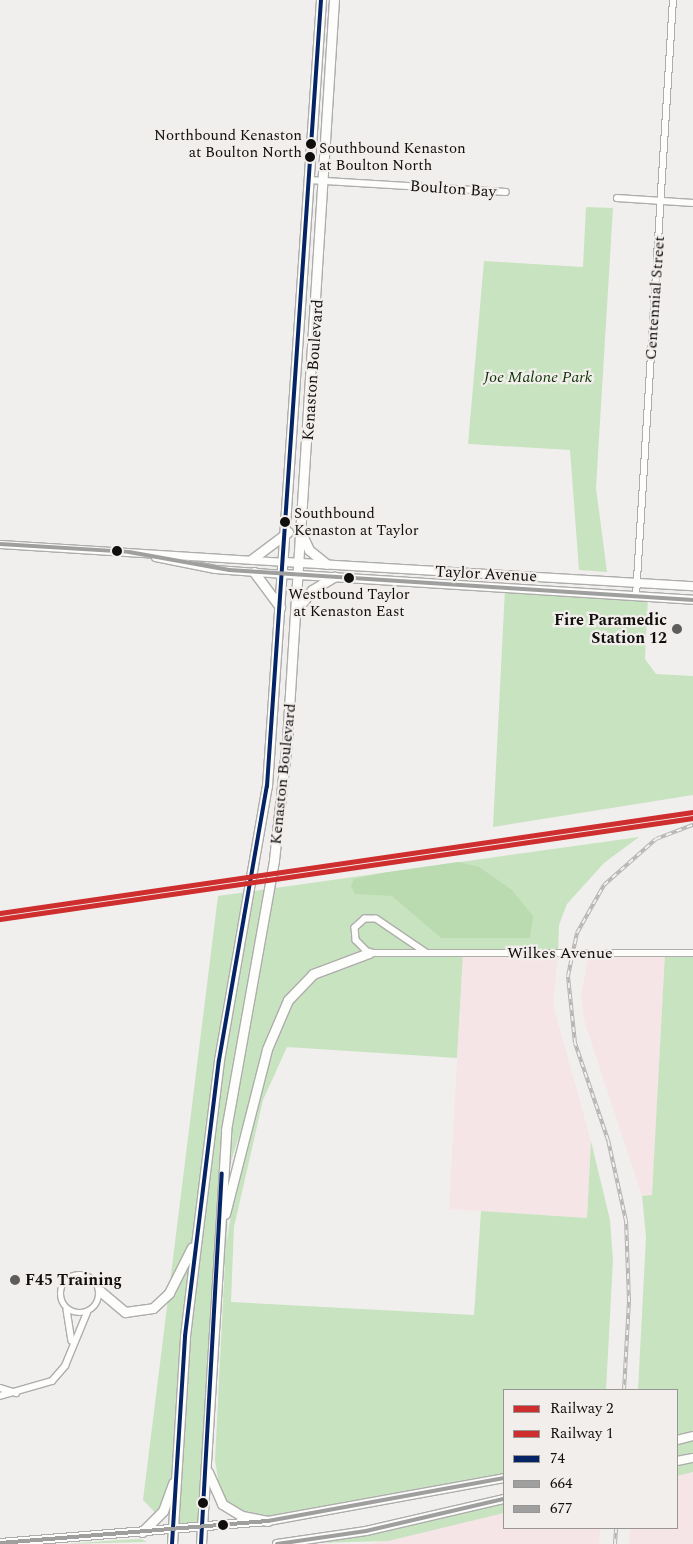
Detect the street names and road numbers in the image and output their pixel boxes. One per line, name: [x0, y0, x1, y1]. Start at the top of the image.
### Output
street label: Boulton Bay: [409, 176, 497, 202]
street label: Centennial Street: [641, 235, 669, 361]
street label: Kenaston Boulevard: [298, 299, 328, 441]
street label: Taylor Avenue: [435, 562, 537, 586]
street label: Kenaston Boulevard: [266, 702, 300, 846]
street label: Wilkes Avenue: [507, 943, 613, 963]

